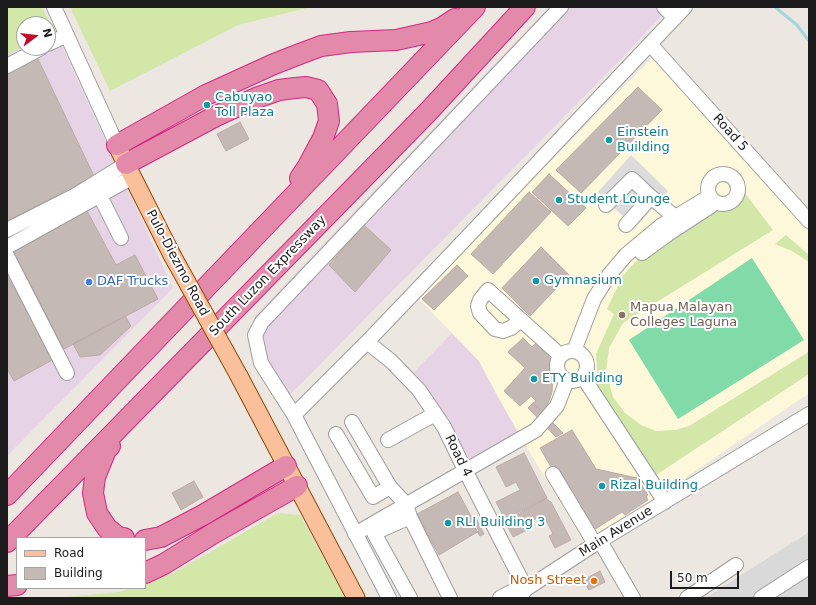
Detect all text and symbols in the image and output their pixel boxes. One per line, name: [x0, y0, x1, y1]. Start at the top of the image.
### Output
north arrow: [16, 16, 56, 56]
text: N: [40, 27, 55, 39]
place label: Cabuyao Toll Plaza: [215, 90, 274, 121]
marker: Cabuyao Toll Plaza: [202, 100, 212, 110]
street label: Road 5: [709, 111, 751, 155]
place label: Einstein Building: [617, 125, 670, 156]
marker: Einstein Building: [604, 135, 614, 145]
place label: Student Lounge: [567, 192, 670, 208]
marker: Student Lounge: [554, 195, 564, 205]
street label: Pulo-Diezmo Road: [142, 207, 212, 319]
street label: South Luzon Expressway: [206, 213, 330, 339]
place label: Gymnasium: [544, 273, 622, 289]
place label: DAF Trucks: [97, 274, 168, 290]
marker: Gymnasium: [531, 276, 541, 286]
marker: DAF Trucks: [84, 277, 94, 287]
place label: Mapua Malayan Colleges Laguna: [630, 300, 737, 331]
marker: Mapua Malayan Colleges Laguna: [617, 310, 627, 320]
place label: ETY Building: [542, 371, 623, 387]
marker: ETY Building: [529, 374, 539, 384]
street label: Road 4: [441, 432, 475, 480]
place label: Rizal Building: [610, 478, 698, 494]
marker: Rizal Building: [597, 481, 607, 491]
street label: Main Avenue: [576, 503, 656, 561]
place label: RLI Building 3: [456, 515, 545, 531]
marker: RLI Building 3: [443, 518, 453, 528]
legend: [16, 537, 146, 589]
text: Road: [54, 546, 84, 560]
scale bar: [672, 563, 741, 589]
text: Building: [54, 566, 103, 580]
text: 50 m: [677, 571, 708, 585]
place label: Nosh Street: [510, 573, 586, 589]
marker: Nosh Street: [589, 576, 599, 586]

